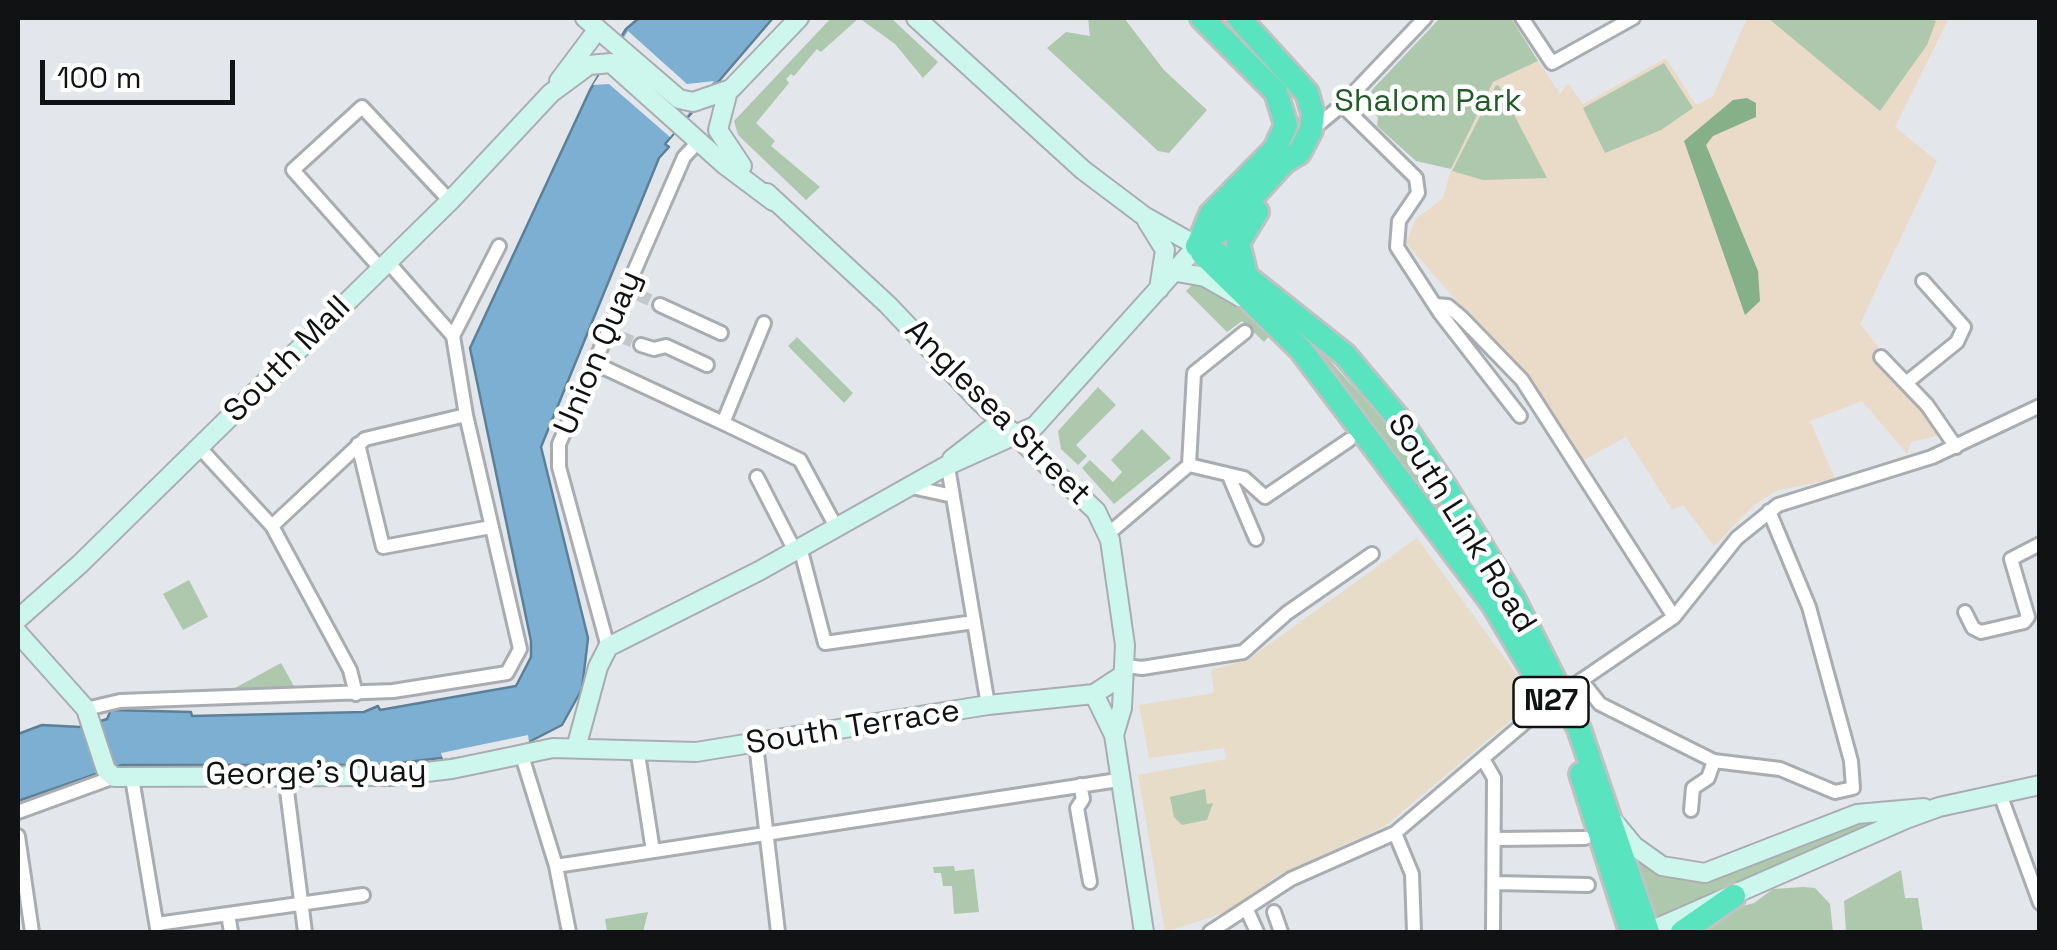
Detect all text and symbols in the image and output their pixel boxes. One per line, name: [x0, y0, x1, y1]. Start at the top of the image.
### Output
scale bar: [45, 40, 240, 102]
text: 100 m: [57, 58, 142, 97]
park label: Shalom Park: [1334, 83, 1522, 121]
street label: Union Quay: [547, 265, 651, 441]
street label: South Mall: [217, 289, 359, 431]
street label: Anglesea Street: [896, 312, 1098, 514]
street label: South Link Road: [1378, 408, 1544, 640]
road number: N27: [1514, 677, 1588, 727]
street label: South Terrace: [743, 692, 963, 764]
street label: George's Quay: [205, 753, 427, 795]

